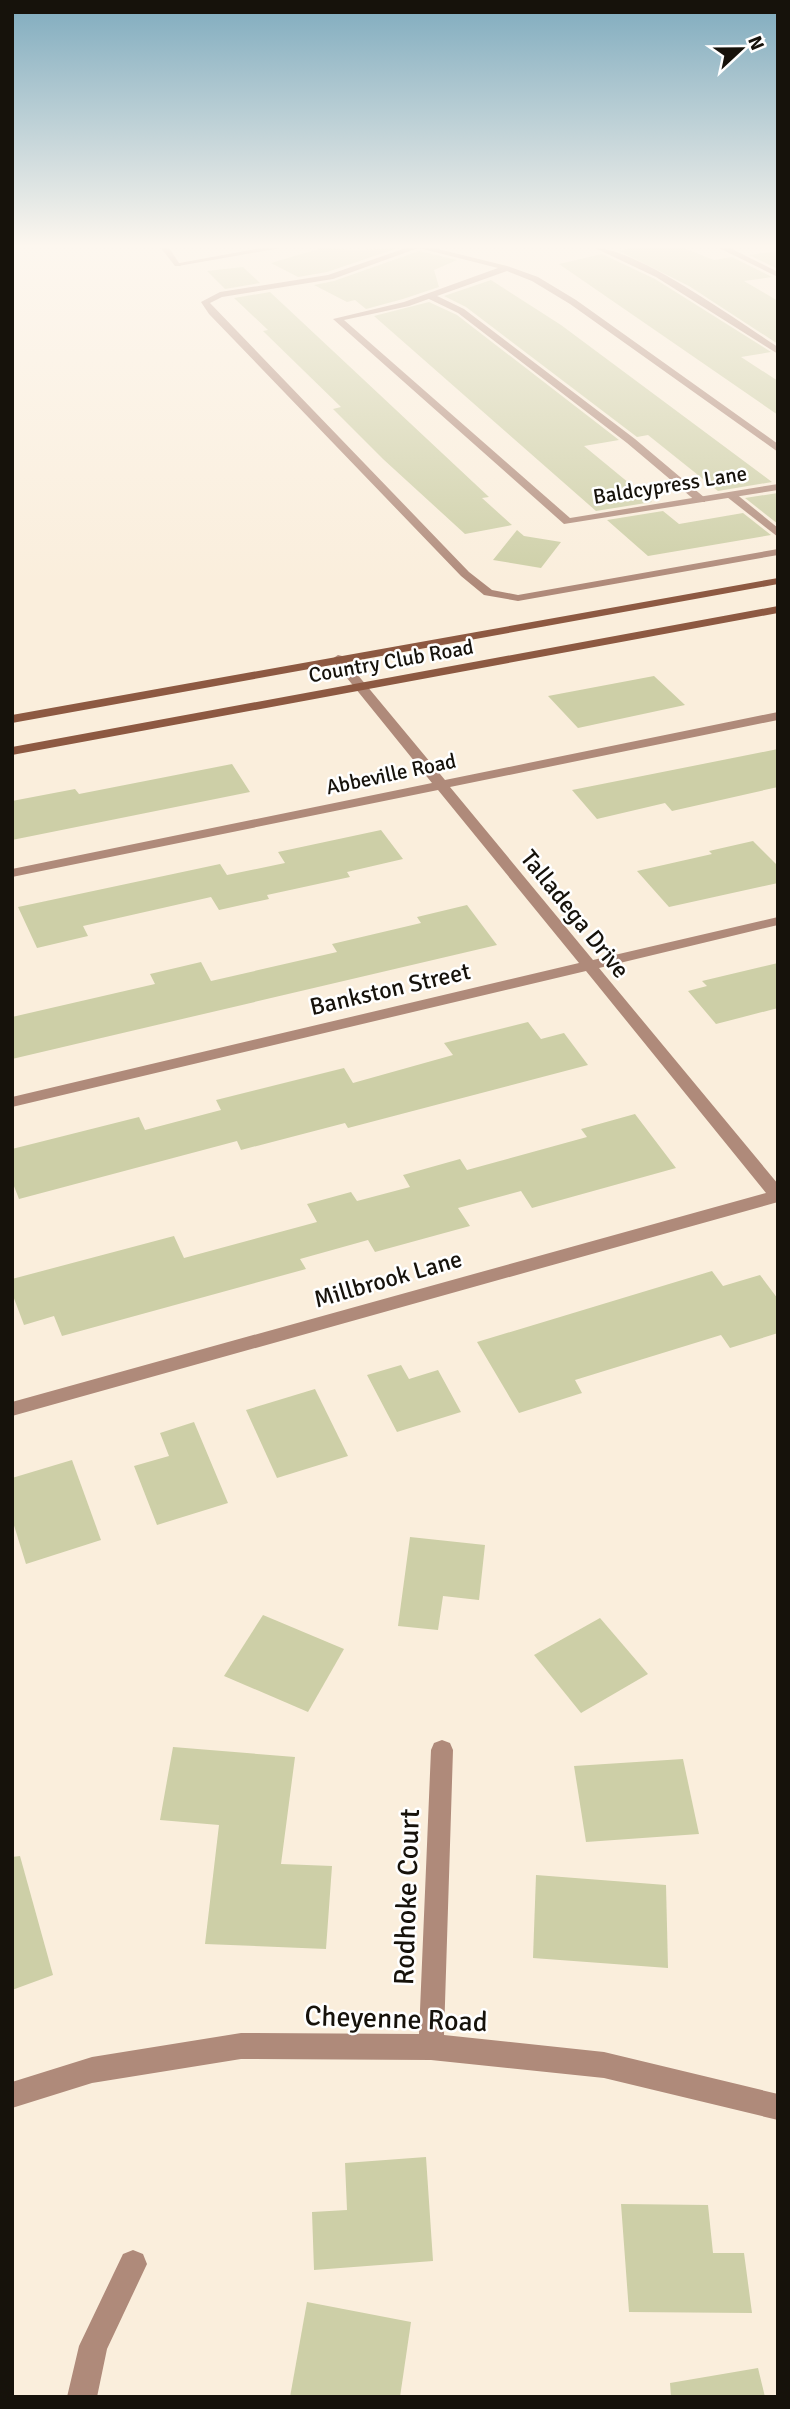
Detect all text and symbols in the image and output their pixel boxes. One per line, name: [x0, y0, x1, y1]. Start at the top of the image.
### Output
north arrow: [706, 14, 776, 84]
text: N: [742, 32, 769, 54]
street label: Baldcypress Lane: [591, 460, 749, 510]
street label: Country Club Road: [306, 634, 476, 688]
street label: Abbeville Road: [324, 748, 458, 800]
street label: Talladega Drive: [514, 844, 636, 984]
street label: Bankston Street: [307, 956, 473, 1022]
street label: Millbrook Lane: [311, 1244, 465, 1314]
street label: Rodhoke Court: [387, 1808, 427, 1986]
street label: Cheyenne Road: [304, 1999, 488, 2039]

